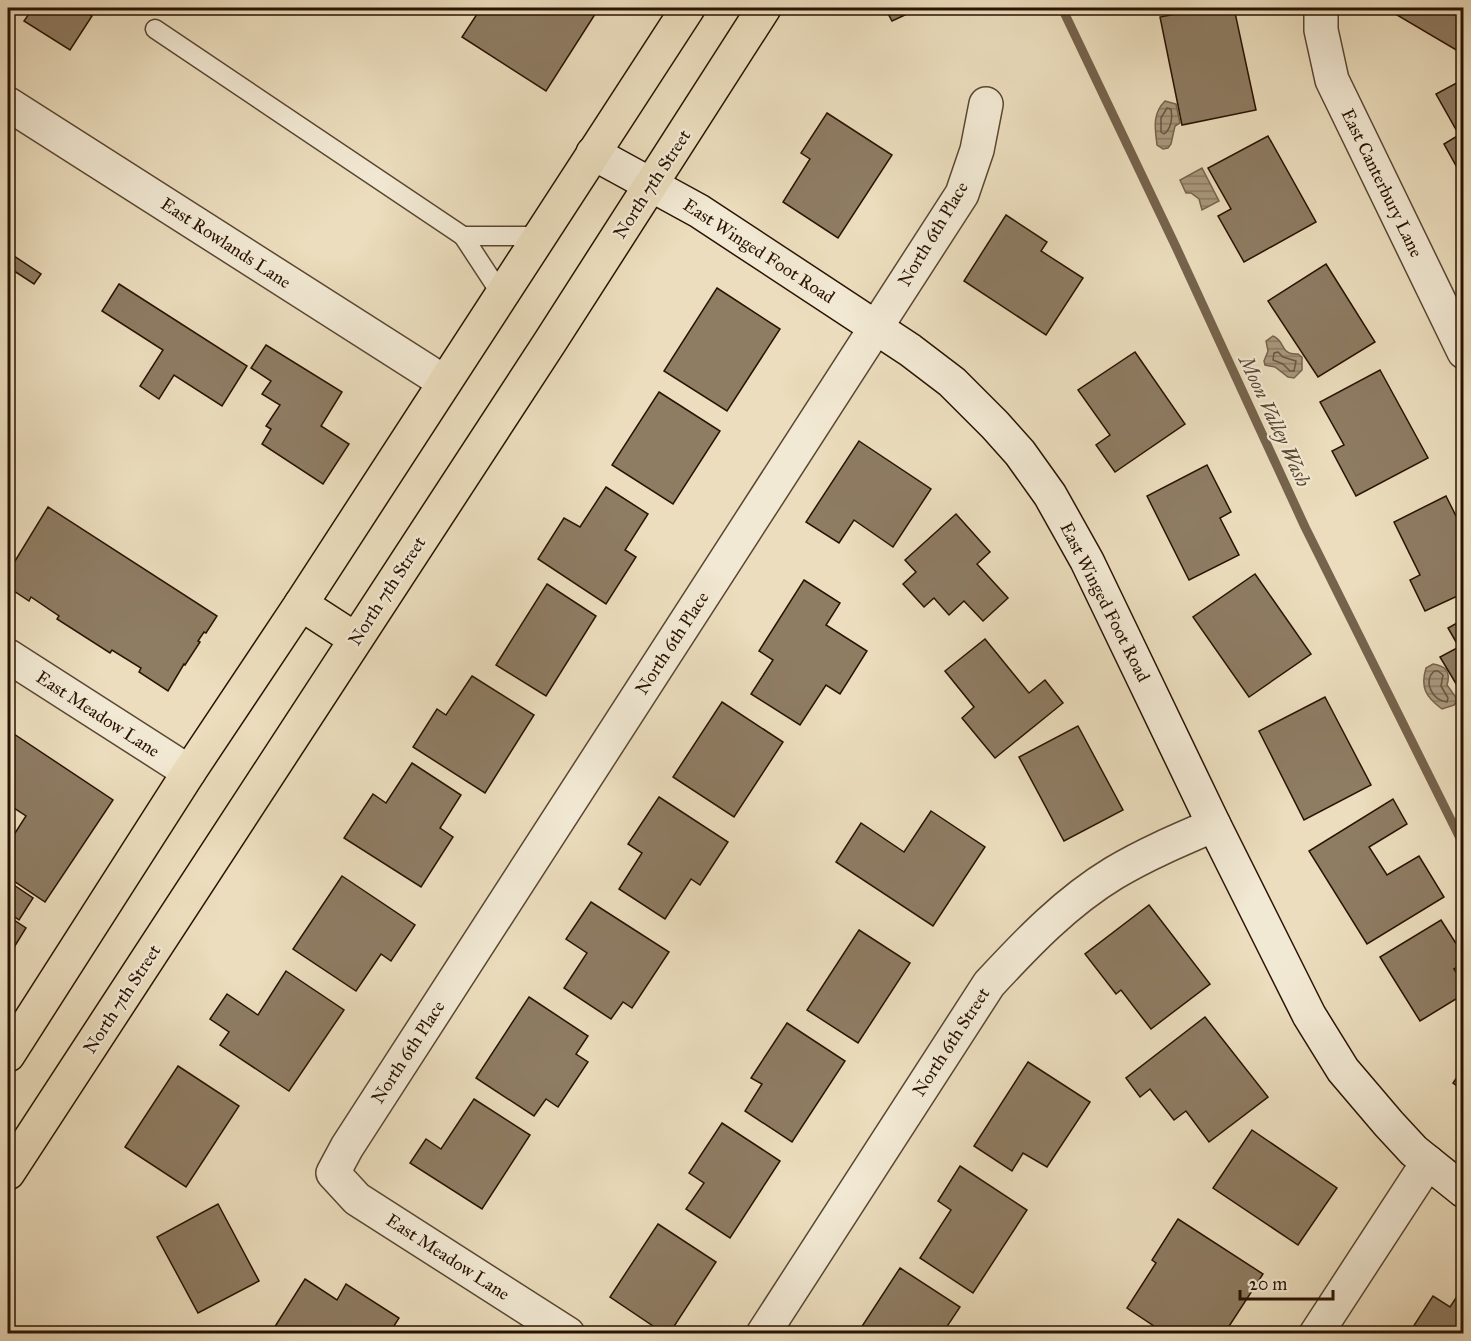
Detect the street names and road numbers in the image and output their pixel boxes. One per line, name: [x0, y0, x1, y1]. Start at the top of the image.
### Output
street label: East Canterbury Lane: [1336, 105, 1428, 261]
street label: North 7th Street: [609, 125, 696, 243]
street label: North 6th Place: [893, 178, 973, 290]
street label: East Rowlands Lane: [157, 193, 295, 293]
street label: East Winged Foot Road: [679, 194, 839, 309]
street label: East Winged Foot Road: [1054, 518, 1155, 686]
street label: North 7th Street: [344, 532, 431, 650]
street label: North 6th Place: [631, 587, 713, 699]
street label: East Meadow Lane: [32, 666, 164, 762]
street label: North 7th Street: [79, 940, 166, 1058]
street label: North 6th Street: [908, 983, 995, 1101]
street label: North 6th Place: [367, 996, 449, 1108]
street label: East Meadow Lane: [382, 1209, 514, 1305]

